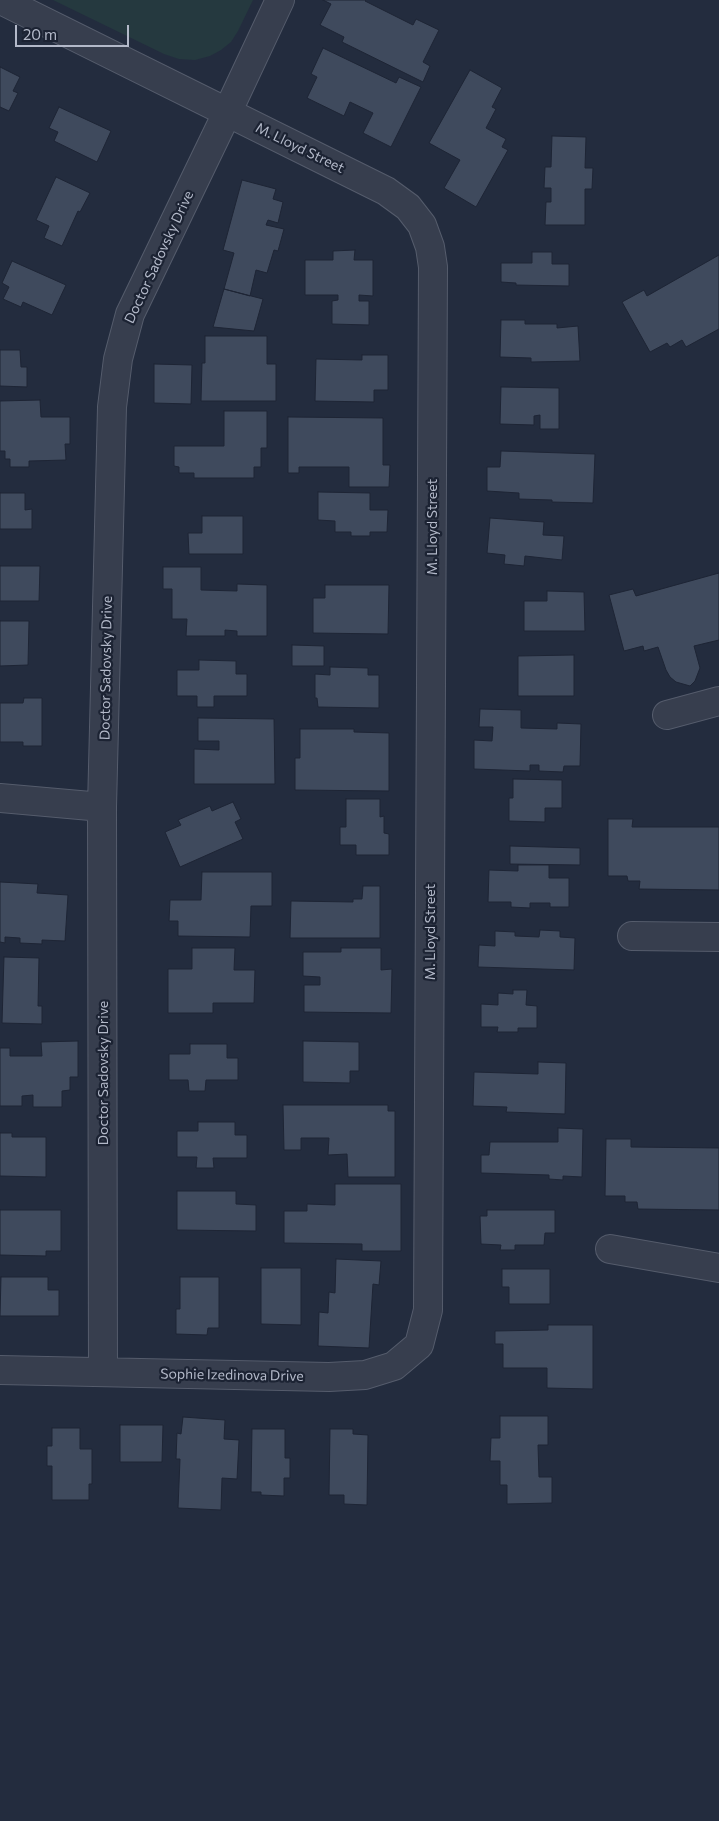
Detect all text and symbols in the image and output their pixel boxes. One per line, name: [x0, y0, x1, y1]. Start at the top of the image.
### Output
scale bar: [18, 15, 131, 47]
text: 20 m: [23, 25, 57, 43]
street label: M. Lloyd Street: [253, 119, 347, 177]
street label: Doctor Sadovsky Drive: [121, 188, 197, 326]
street label: M. Lloyd Street: [424, 479, 440, 575]
street label: Doctor Sadovsky Drive: [96, 596, 116, 740]
street label: M. Lloyd Street: [422, 884, 438, 980]
street label: Doctor Sadovsky Drive: [95, 1001, 111, 1145]
street label: Sophie Izedinova Drive: [160, 1365, 304, 1385]

